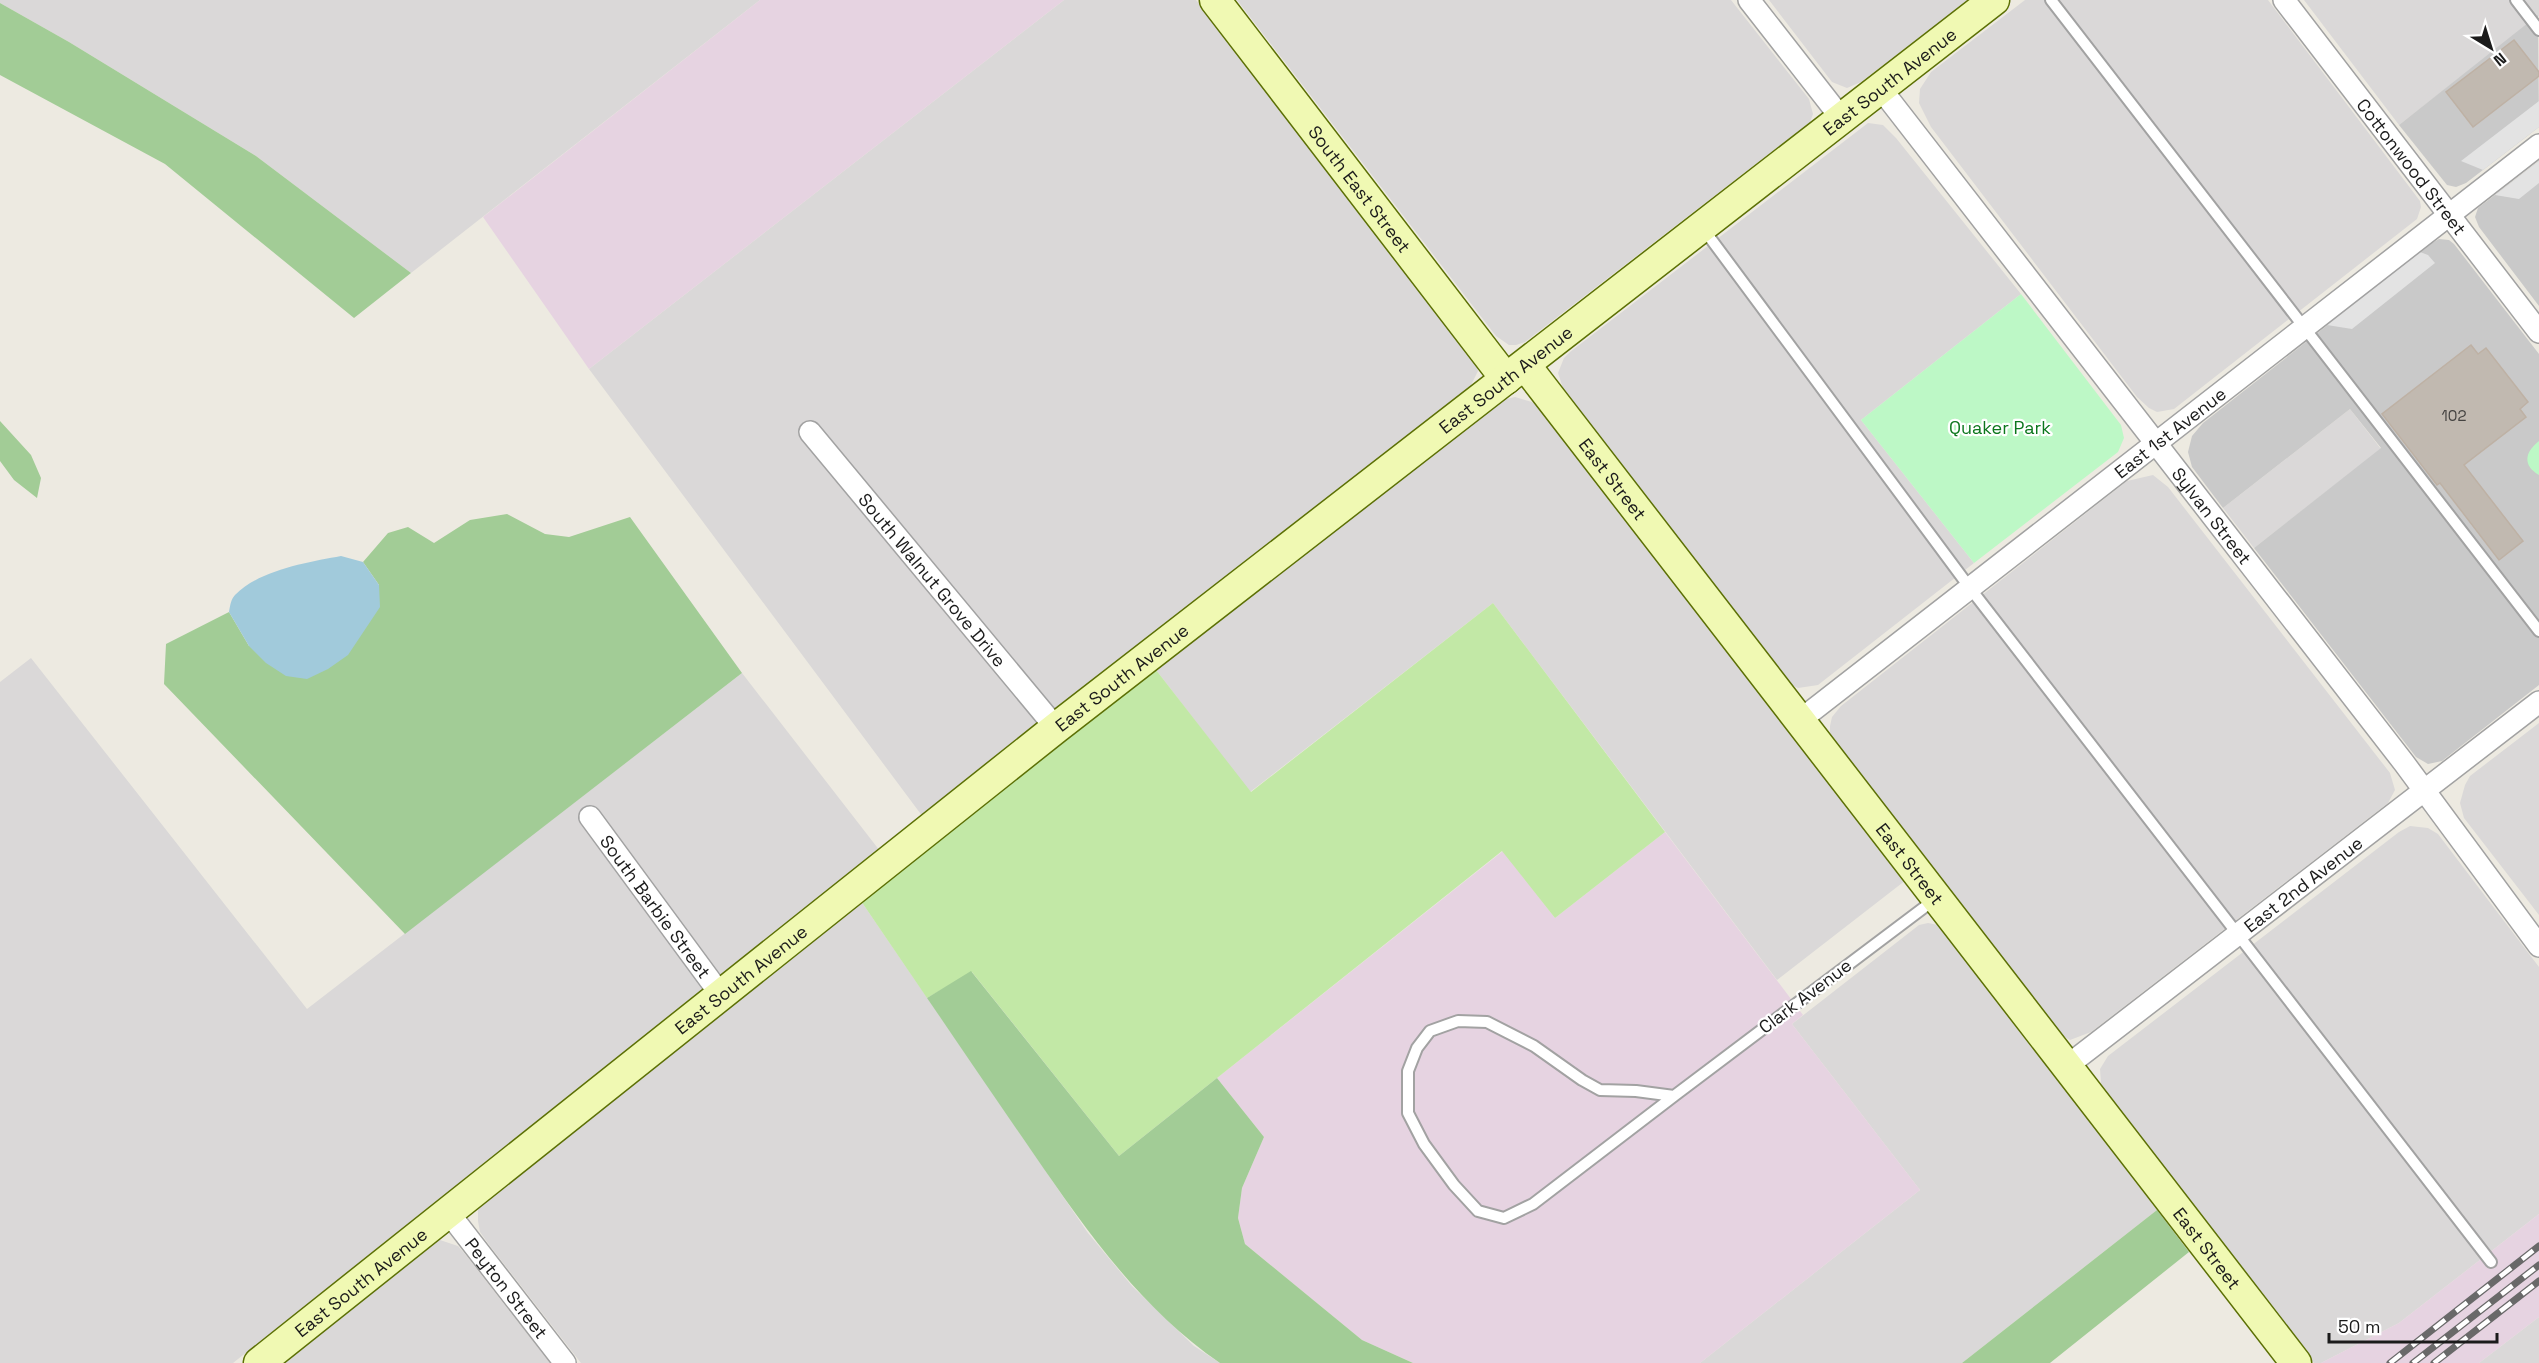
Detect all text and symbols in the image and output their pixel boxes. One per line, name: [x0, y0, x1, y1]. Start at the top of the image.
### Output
north arrow: [2461, 18, 2521, 78]
street label: East South Avenue: [1818, 22, 1961, 140]
text: N: [2489, 48, 2511, 71]
street label: Cottonwood Street: [2352, 93, 2472, 240]
street label: South East Street: [1304, 120, 1416, 257]
street label: East South Avenue: [1434, 320, 1577, 438]
street label: East 1st Avenue: [2109, 382, 2231, 483]
house number: 102: [2442, 406, 2466, 425]
park label: Quaker Park: [1949, 416, 2051, 439]
street label: East Street: [1574, 433, 1652, 525]
street label: Sylvan Street: [2167, 462, 2257, 569]
street label: South Walnut Grove Drive: [854, 488, 1012, 671]
street label: East South Avenue: [1050, 618, 1193, 736]
street label: East Street: [1871, 818, 1949, 909]
street label: South Barbie Street: [595, 830, 716, 983]
street label: East 2nd Avenue: [2239, 831, 2367, 937]
street label: East South Avenue: [670, 919, 812, 1039]
street label: Clark Avenue: [1754, 953, 1856, 1039]
street label: East Street: [2168, 1202, 2246, 1294]
street label: East South Avenue: [290, 1222, 432, 1342]
street label: Peyton Street: [460, 1233, 553, 1343]
scale bar: [2329, 1306, 2497, 1344]
text: 50 m: [2338, 1315, 2380, 1338]

